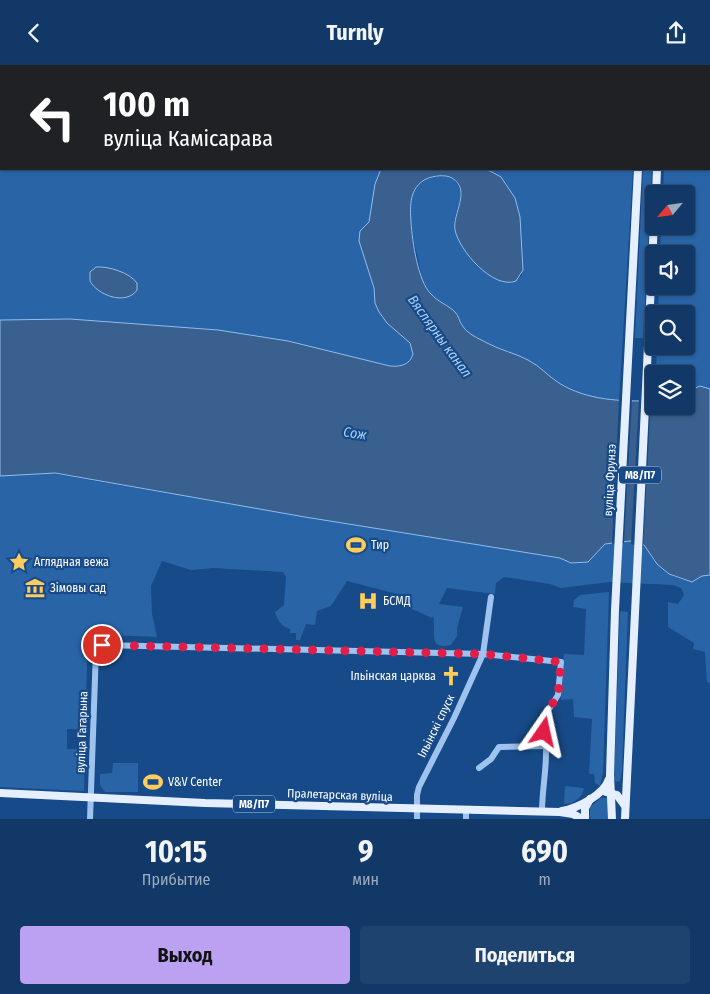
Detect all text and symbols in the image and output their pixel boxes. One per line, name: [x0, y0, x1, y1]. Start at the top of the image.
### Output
icon: back: [20, 19, 48, 47]
text: Turnly: [326, 19, 384, 46]
icon: share: [662, 19, 690, 47]
text: 100 m: [103, 83, 190, 125]
icon: left: [20, 85, 85, 150]
text: вуліца Камісарава: [103, 125, 273, 152]
north arrow: [645, 185, 695, 235]
map controls: [645, 185, 695, 415]
button: sound: [645, 245, 695, 295]
water label: Вяслярны канал: [404, 292, 475, 381]
button: search: [645, 305, 695, 355]
button: layers: [645, 365, 695, 415]
water label: Сож: [342, 423, 368, 444]
street label: вуліца Фрунзэ: [601, 443, 619, 517]
road number: М8/П7: [619, 467, 661, 483]
sports icon: Тир: [345, 534, 367, 556]
place label: Тир: [371, 538, 389, 552]
place icon: Аглядная вежа: [8, 551, 30, 573]
place label: Аглядная вежа: [34, 555, 109, 569]
museum icon: Зімовы сад: [24, 577, 46, 599]
place label: Зімовы сад: [50, 581, 106, 595]
hospital icon: БСМД: [357, 590, 379, 612]
place label: БСМД: [383, 594, 411, 608]
pin: [81, 624, 123, 666]
icon: arrive: [88, 631, 116, 659]
church icon: Ільінская царква: [440, 665, 462, 687]
place label: Ільінская царква: [350, 669, 436, 683]
street label: вуліца Гагарына: [74, 691, 90, 773]
street label: Ільінскі спуск: [415, 692, 457, 760]
position arrow: [517, 705, 569, 757]
sports icon: V&V Center: [142, 771, 164, 793]
place label: V&V Center: [168, 775, 223, 789]
street label: Пралетарская вуліца: [287, 786, 393, 804]
road number: М8/П7: [233, 796, 275, 813]
text: 10:15: [145, 834, 207, 870]
text: 9: [358, 834, 373, 870]
text: 690: [521, 834, 568, 870]
text: Прибытие: [142, 870, 211, 889]
text: мин: [352, 870, 379, 889]
text: m: [538, 870, 551, 889]
button: Выход: [20, 926, 350, 984]
button: Поделиться: [360, 926, 690, 984]

